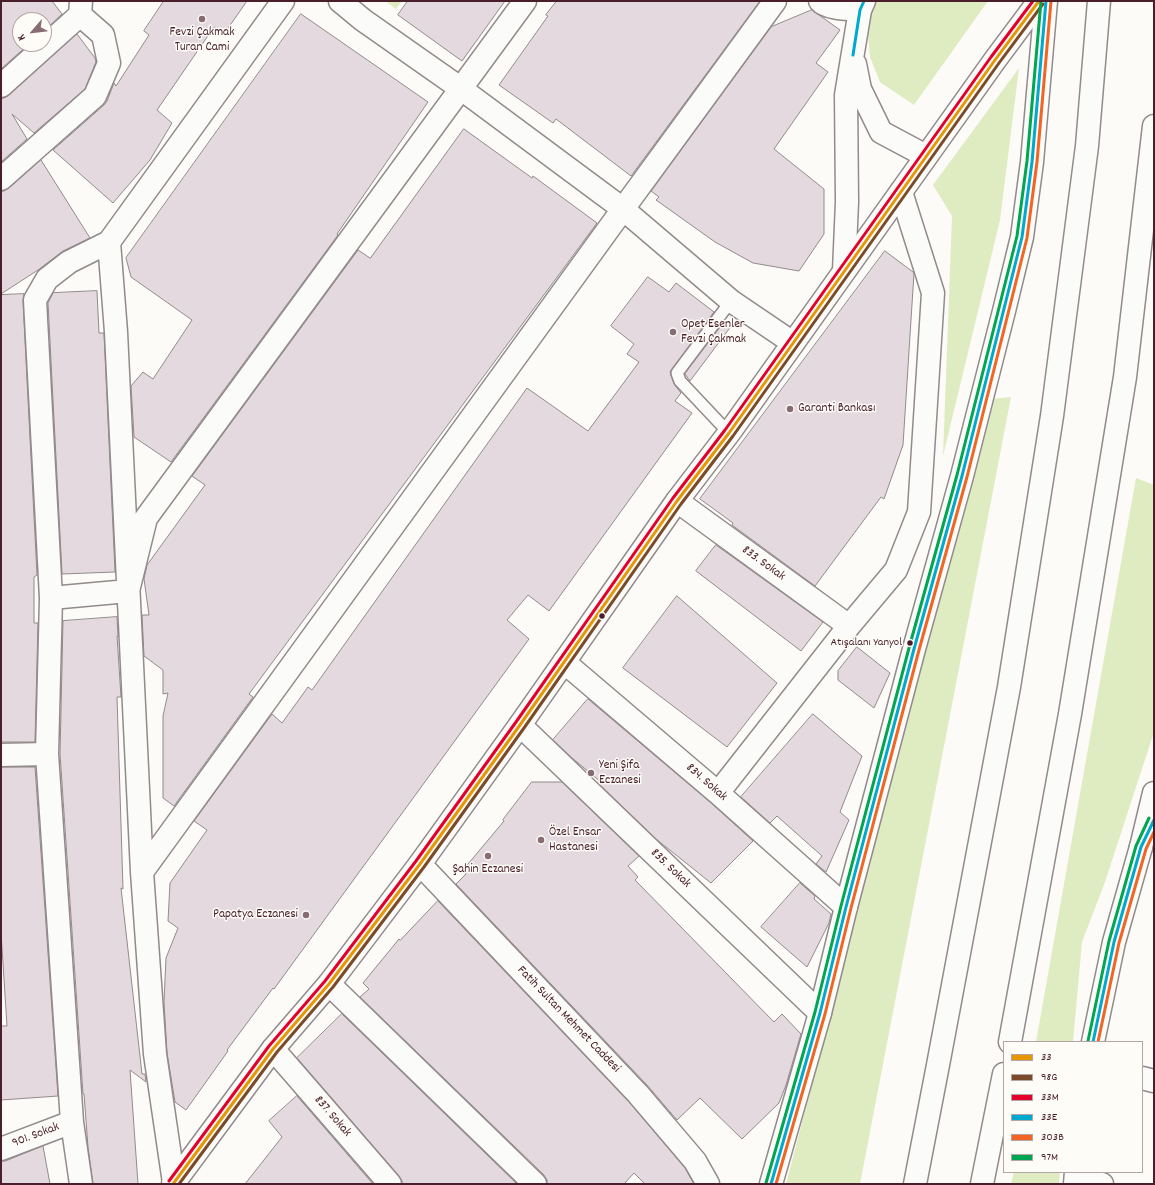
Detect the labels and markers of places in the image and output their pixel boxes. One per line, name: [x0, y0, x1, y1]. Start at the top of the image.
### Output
marker: Fevzi Çakmak Turan Cami: [197, 14, 207, 24]
place label: Fevzi Çakmak Turan Cami: [169, 25, 235, 56]
place label: Opet Esenler Fevzi Çakmak: [681, 317, 746, 348]
marker: Opet Esenler Fevzi Çakmak: [668, 327, 678, 337]
place label: Garanti Bankası: [798, 401, 875, 417]
marker: Garanti Bankası: [785, 404, 795, 414]
unlabelled marker: [597, 611, 607, 621]
place label: Atışalanı Yanyol: [830, 636, 902, 650]
marker: Atışalanı Yanyol: [905, 638, 915, 648]
place label: Yeni Şifa Eczanesi: [599, 758, 641, 789]
marker: Yeni Şifa Eczanesi: [586, 768, 596, 778]
place label: Özel Ensar Hastanesi: [549, 825, 601, 856]
marker: Özel Ensar Hastanesi: [536, 835, 546, 845]
marker: Şahin Eczanesi: [483, 851, 493, 861]
place label: Şahin Eczanesi: [453, 862, 523, 878]
place label: Papatya Eczanesi: [213, 907, 298, 923]
marker: Papatya Eczanesi: [301, 910, 311, 920]

